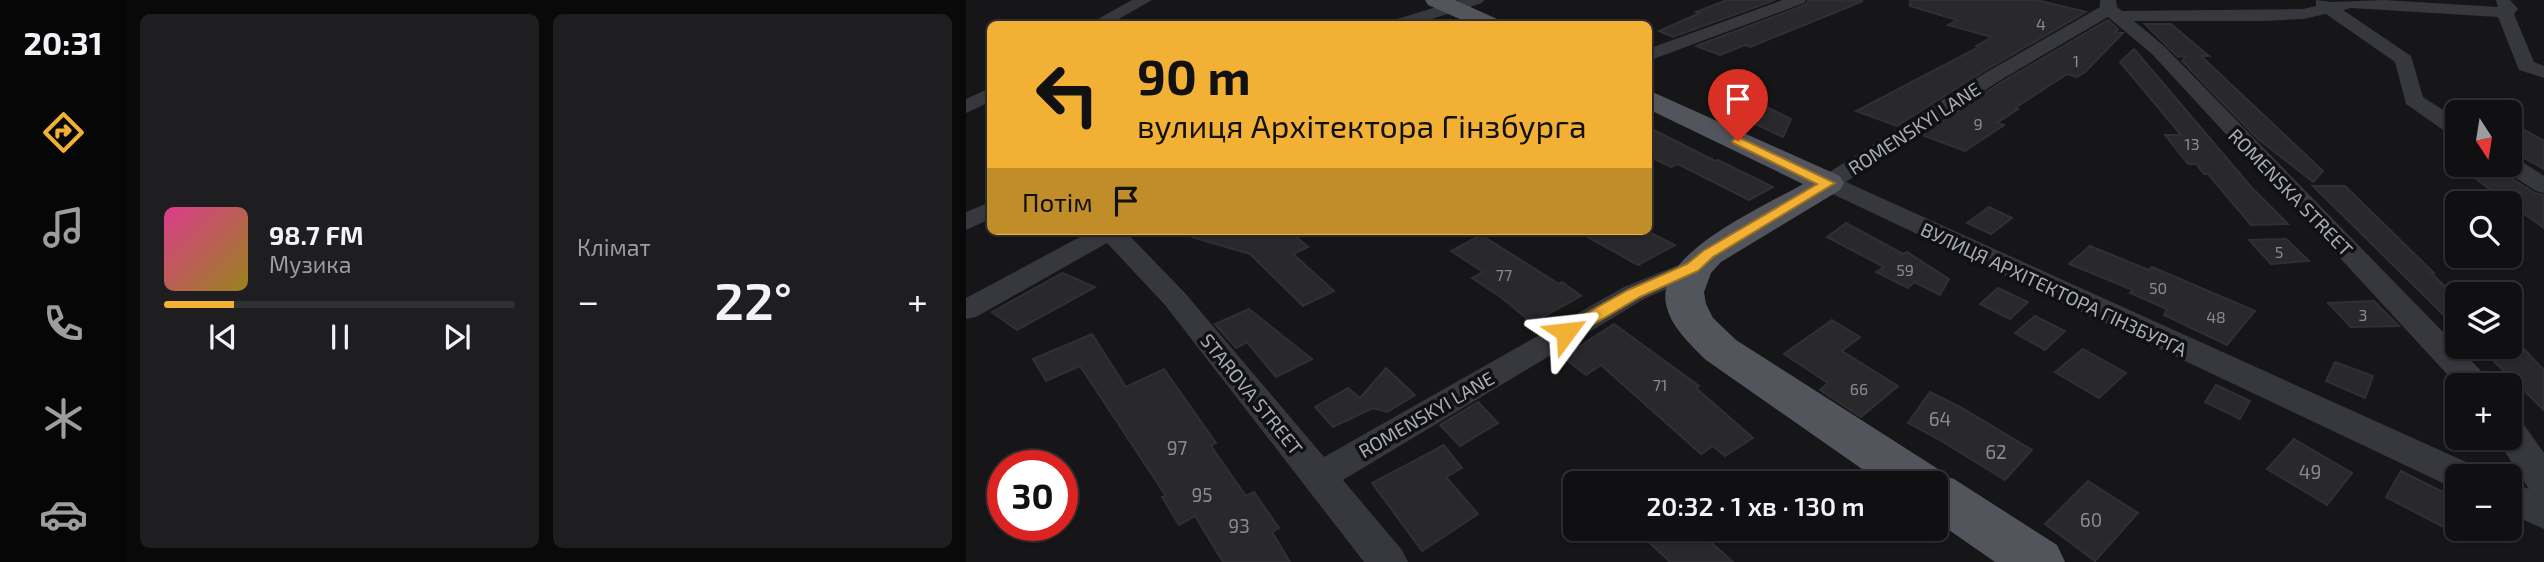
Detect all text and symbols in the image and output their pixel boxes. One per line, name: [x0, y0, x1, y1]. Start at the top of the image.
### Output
house number: 4: [2036, 14, 2046, 33]
text: 20:31: [24, 23, 102, 61]
text: 90 m: [1137, 46, 1251, 105]
icon: left: [1022, 49, 1113, 140]
house number: 1: [2073, 51, 2079, 70]
pin: [1708, 69, 1768, 141]
street label: ROMENSKYI LANE: [1844, 77, 1984, 179]
icon: arrive: [1719, 80, 1757, 118]
north arrow: [2445, 100, 2522, 177]
map controls: [2445, 100, 2522, 541]
text: вулиця Архітектора Гінзбурга: [1137, 106, 1587, 144]
icon: directions: [39, 108, 88, 157]
house number: 9: [1973, 114, 1983, 133]
street label: ROMENSKA STREET: [2224, 123, 2358, 261]
house number: 13: [2184, 134, 2200, 153]
icon: arrive: [1107, 182, 1145, 220]
text: Потім: [1022, 186, 1093, 217]
button: search: [2445, 191, 2522, 268]
icon: music: [39, 203, 88, 252]
street label: ВУЛИЦЯ АРХІТЕКТОРА ГІНЗБУРГА: [1917, 217, 2191, 361]
text: 98.7 FM: [269, 219, 364, 250]
text: Клімат: [577, 233, 651, 261]
house number: 5: [2275, 242, 2283, 261]
text: Музика: [269, 250, 351, 278]
house number: 59: [1896, 260, 1914, 279]
house number: 77: [1496, 265, 1512, 284]
text: 22°: [714, 268, 792, 330]
text: −: [577, 277, 599, 323]
text: +: [907, 277, 928, 323]
house number: 50: [2149, 278, 2167, 297]
button: layers: [2445, 282, 2522, 359]
position arrow: [1529, 295, 1603, 369]
icon: phone: [39, 299, 88, 348]
house number: 3: [2359, 305, 2367, 324]
house number: 48: [2206, 307, 2226, 326]
icon: previous: [204, 318, 242, 356]
icon: pause: [321, 318, 359, 356]
icon: next: [438, 318, 476, 356]
street label: STAROVA STREET: [1196, 329, 1308, 459]
street label: ROMENSKYI LANE: [1354, 366, 1498, 462]
button: +: [2445, 373, 2522, 450]
house number: 71: [1653, 375, 1667, 394]
house number: 66: [1850, 379, 1868, 398]
icon: climate: [39, 394, 88, 443]
house number: 64: [1929, 407, 1951, 430]
house number: 97: [1167, 436, 1188, 459]
house number: 62: [1985, 440, 2007, 463]
speed limit sign: 30: [987, 450, 1078, 541]
house number: 49: [2299, 460, 2321, 483]
button: −: [2445, 464, 2522, 541]
house number: 95: [1191, 483, 1213, 506]
icon: car: [39, 490, 88, 539]
text: 20:32 · 1 хв · 130 m: [1646, 490, 1865, 521]
house number: 60: [2080, 508, 2102, 531]
house number: 93: [1228, 514, 1250, 537]

